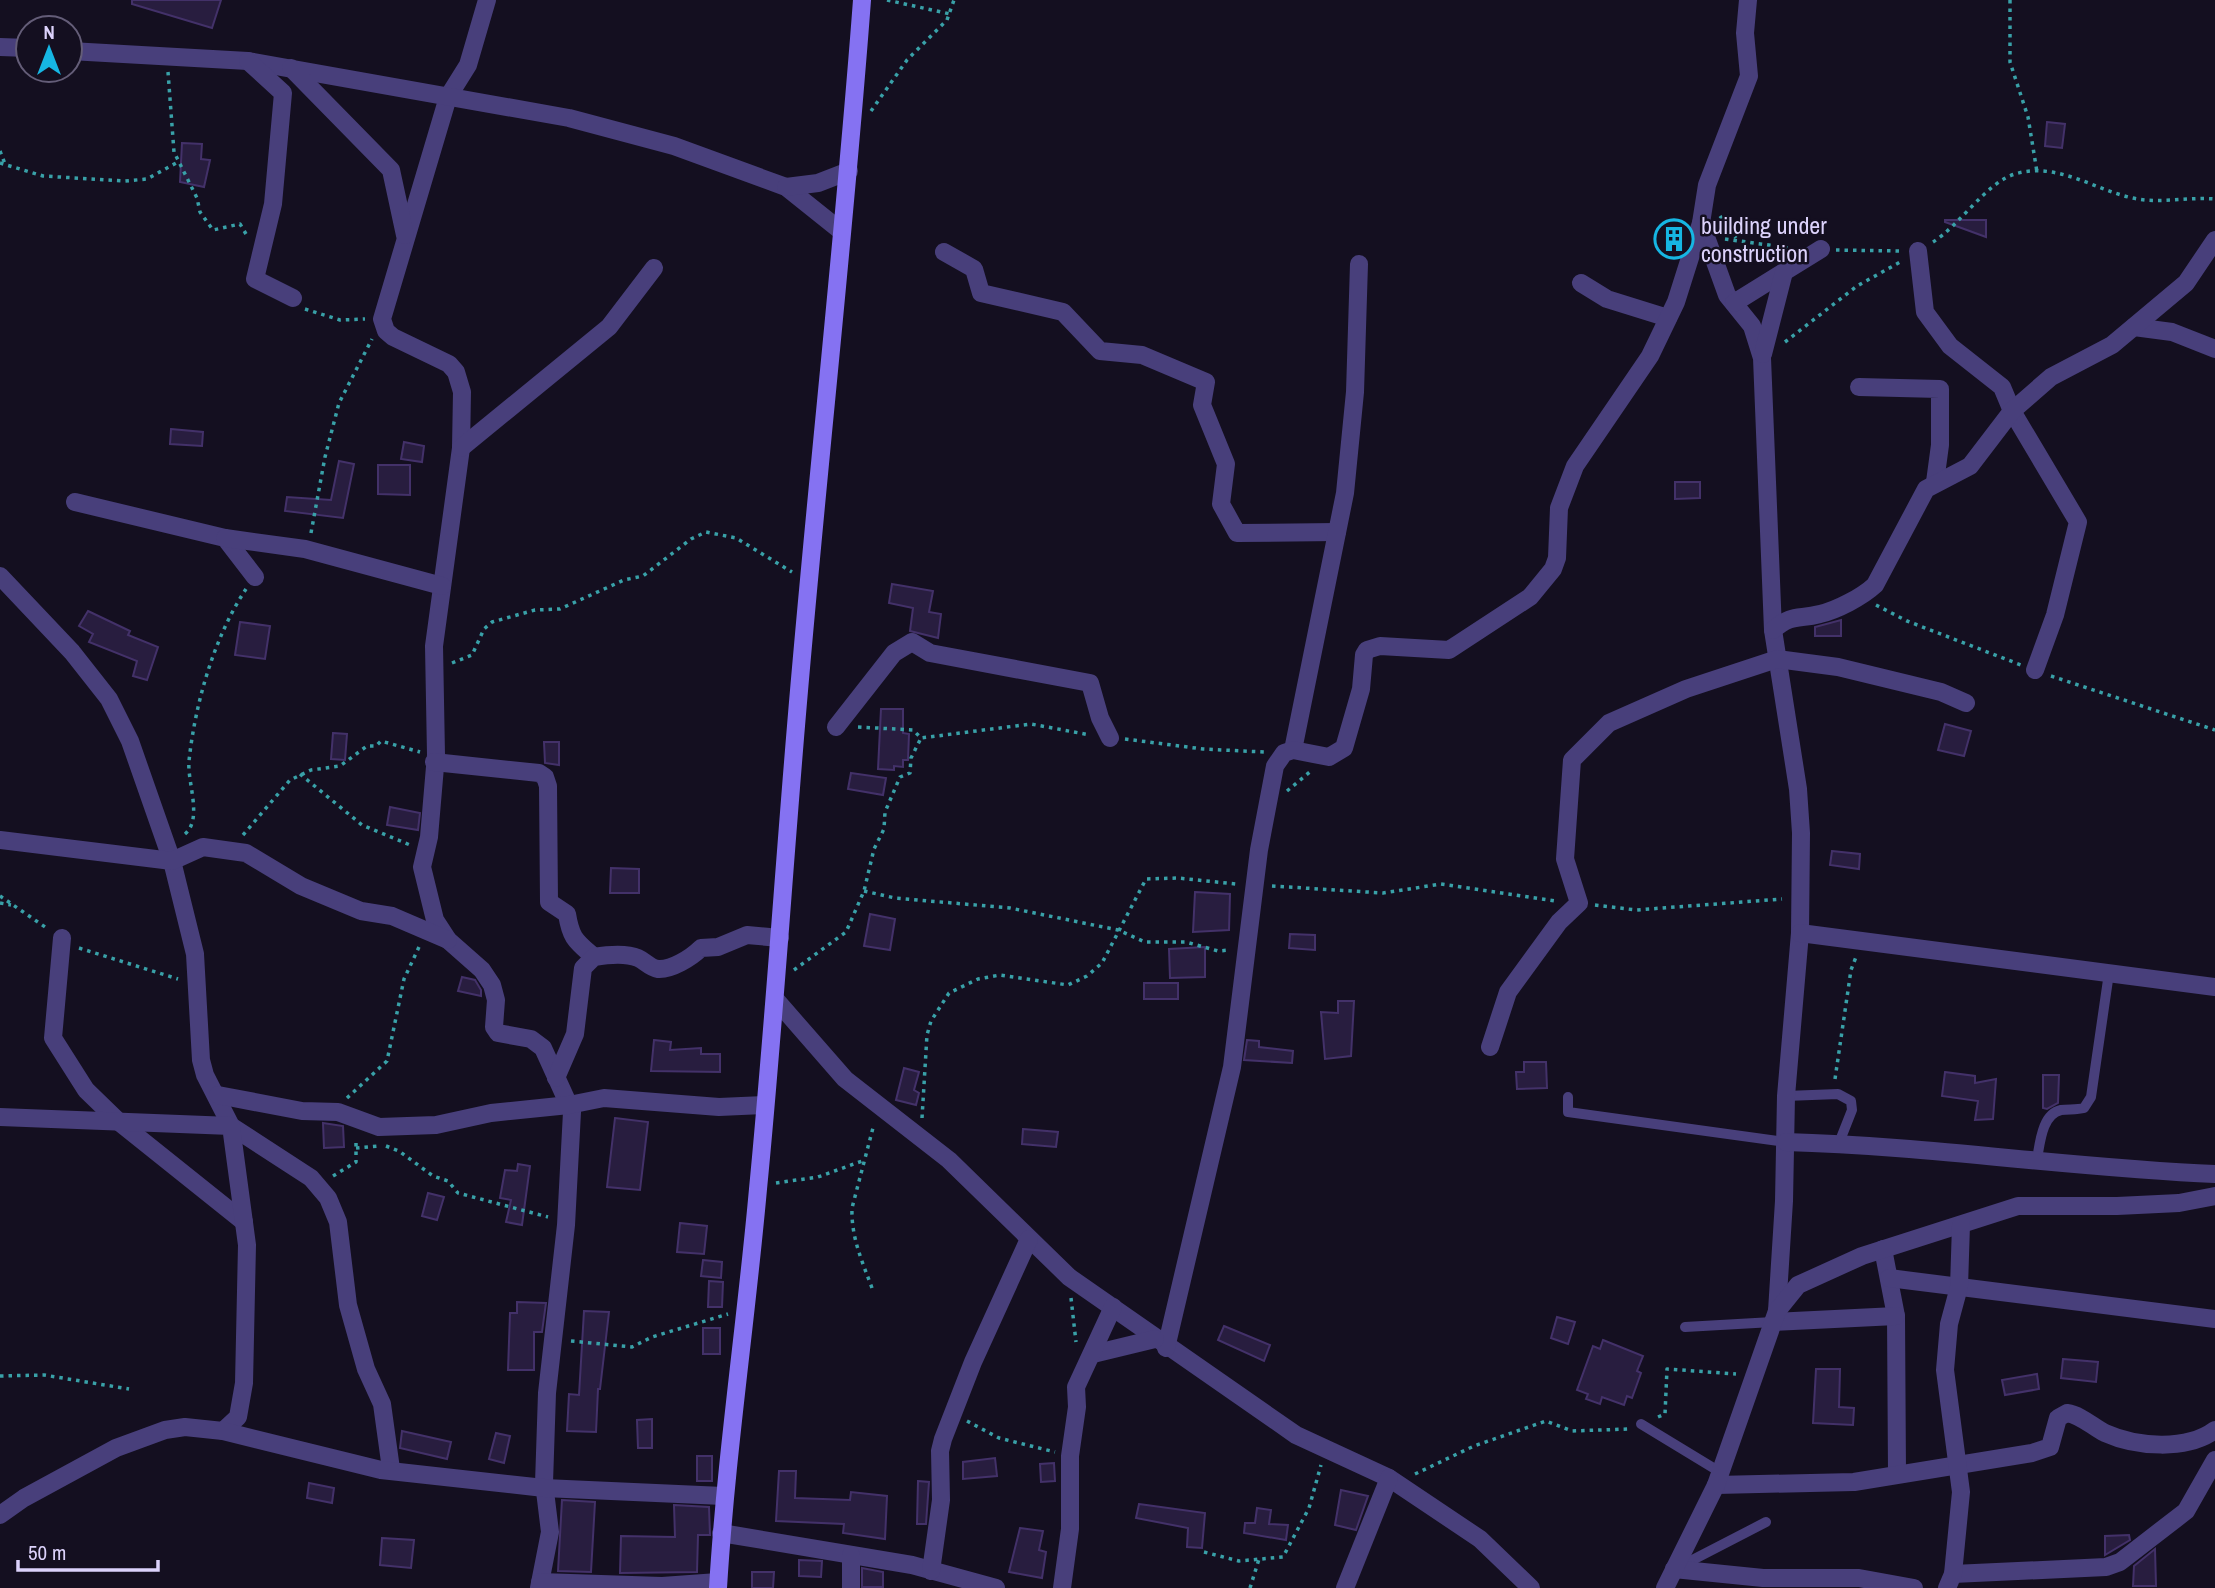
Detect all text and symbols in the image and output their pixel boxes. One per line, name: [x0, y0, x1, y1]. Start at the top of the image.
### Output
north arrow: [14, 14, 84, 84]
text: N: [43, 19, 55, 45]
place label: building under construction: [1701, 209, 1827, 269]
building icon: building under construction: [1653, 218, 1695, 260]
scale bar: [18, 1528, 158, 1572]
text: 50 m: [28, 1538, 66, 1567]

